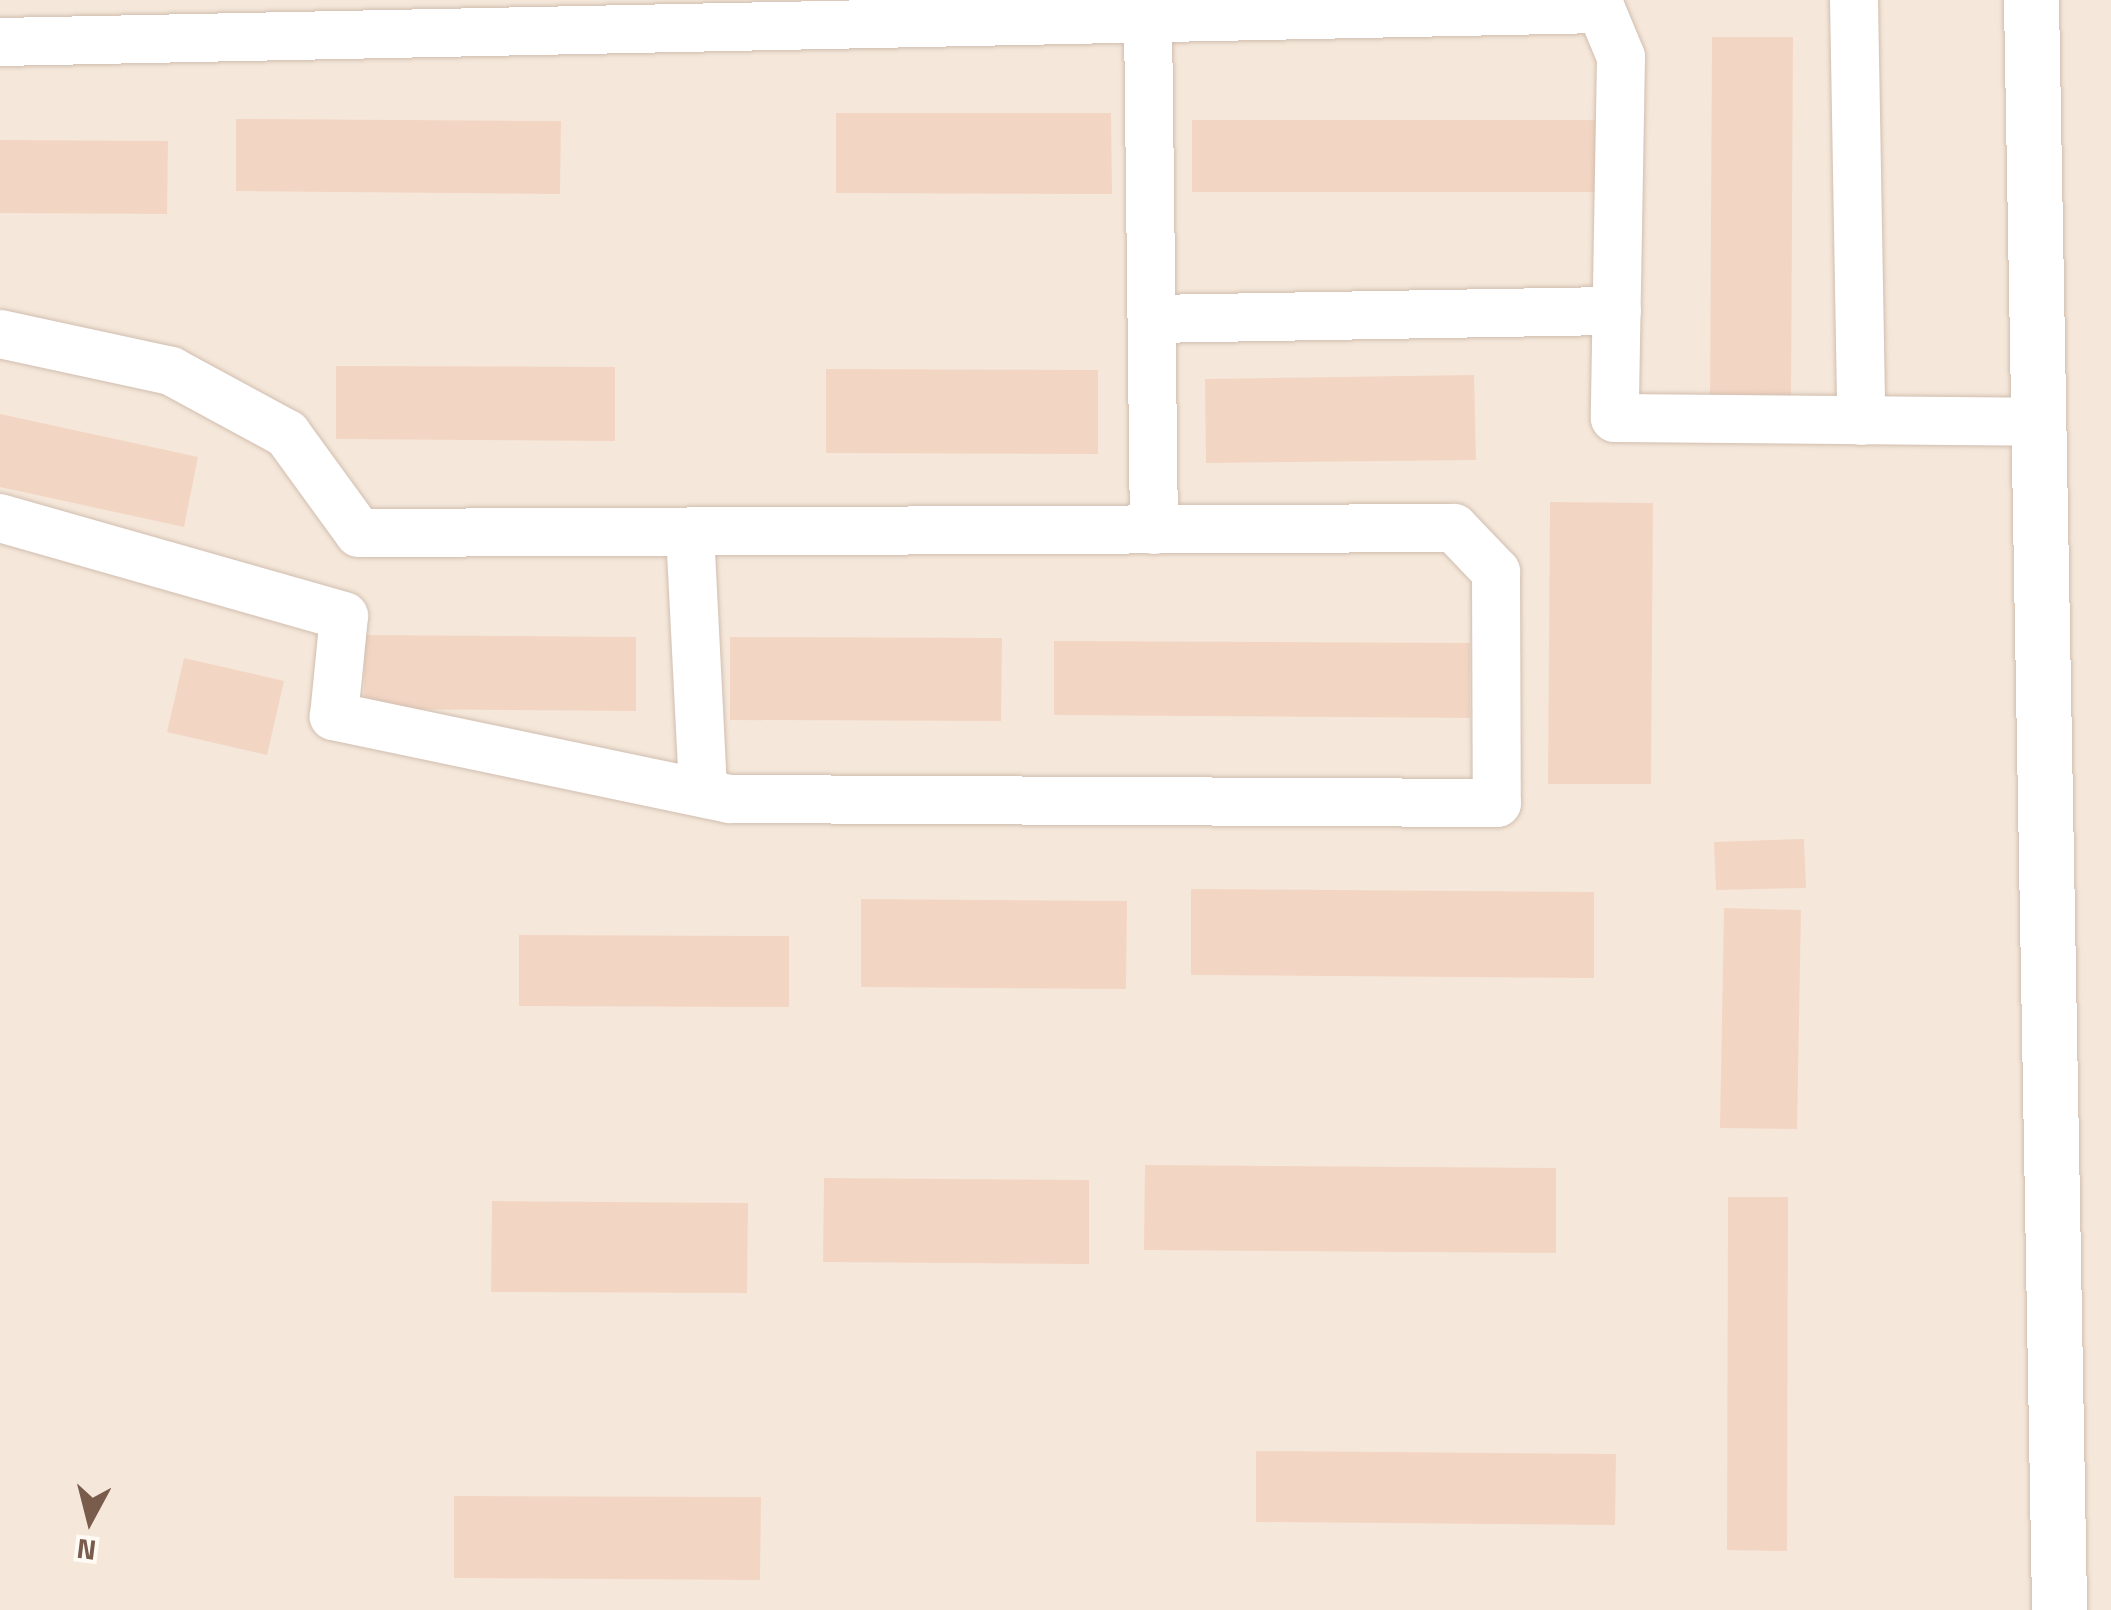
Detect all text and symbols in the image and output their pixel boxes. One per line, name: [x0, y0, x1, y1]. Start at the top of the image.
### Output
north arrow: [40, 1470, 140, 1570]
text: N: [74, 1528, 99, 1573]

